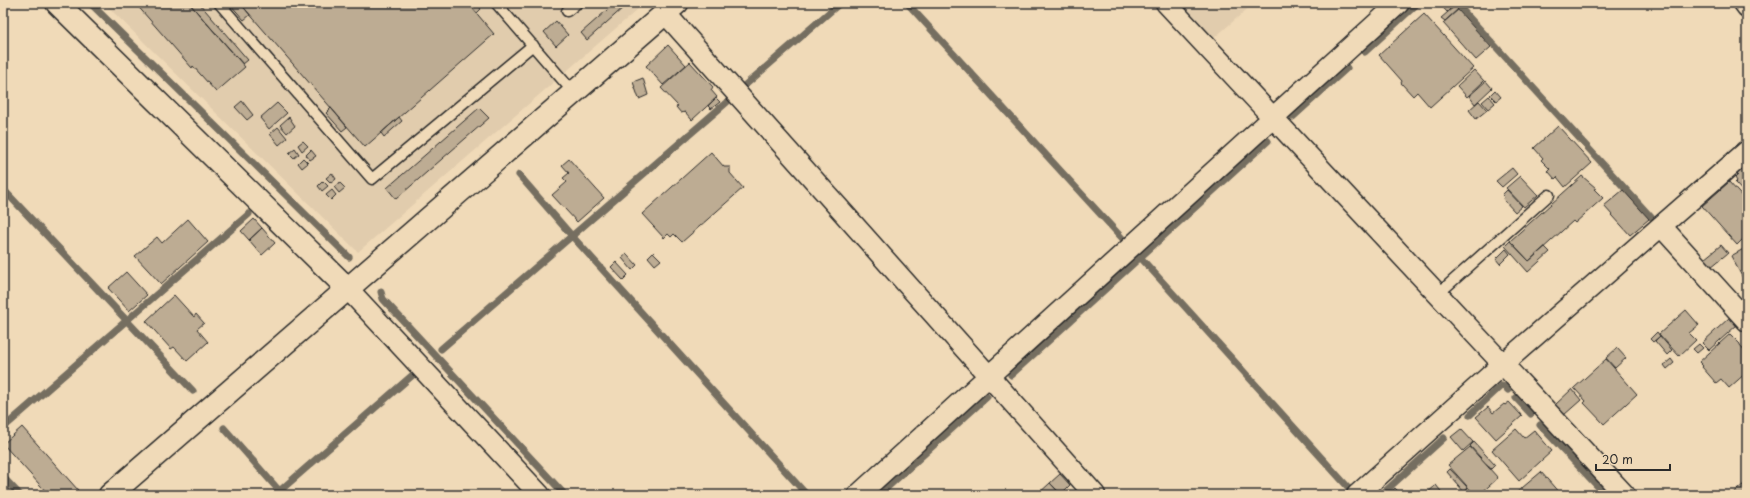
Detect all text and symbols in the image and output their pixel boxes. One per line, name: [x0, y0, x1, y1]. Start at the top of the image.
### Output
scale bar: [1596, 446, 1670, 472]
text: 20 m: [1602, 450, 1633, 468]

